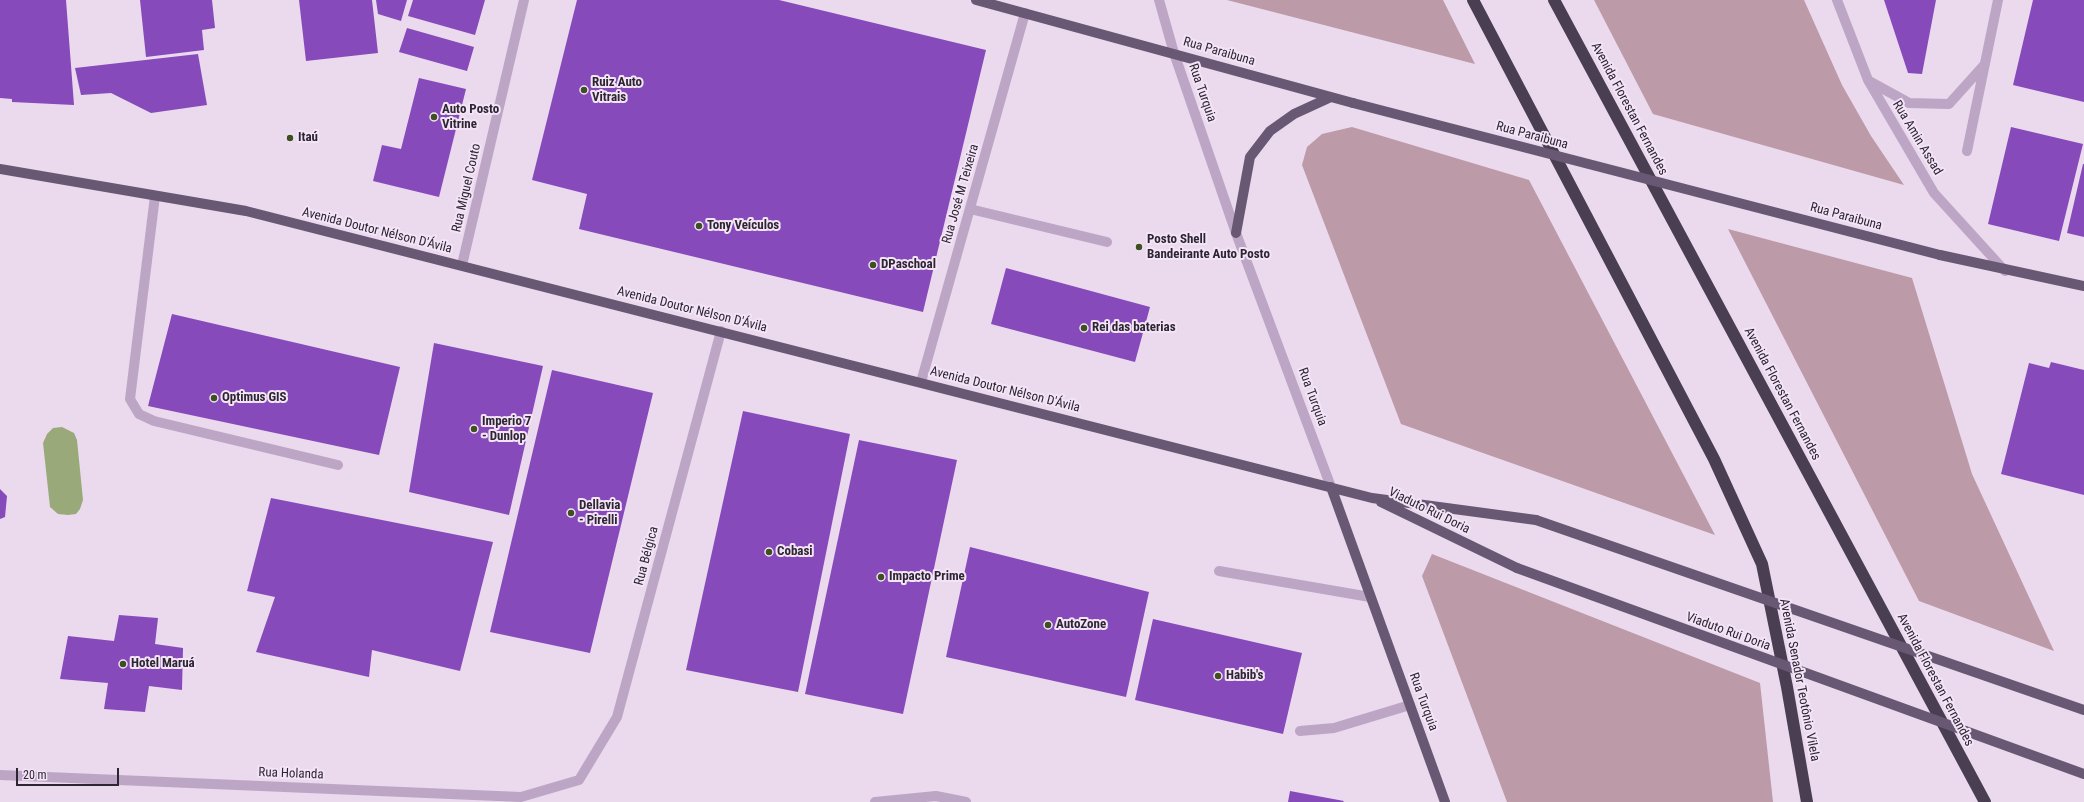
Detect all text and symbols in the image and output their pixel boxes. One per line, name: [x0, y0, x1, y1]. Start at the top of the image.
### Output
street label: Rua Paraibuna: [1181, 34, 1257, 70]
street label: Avenida Florestan Fernandes: [1587, 40, 1671, 178]
street label: Rua Turquia: [1185, 62, 1219, 124]
place label: Ruiz Auto Vitrais: [592, 75, 642, 106]
marker: Ruiz Auto Vitrais: [579, 85, 589, 95]
street label: Rua Amin Assad: [1889, 98, 1945, 178]
place label: Auto Posto Vitrine: [442, 102, 499, 133]
marker: Auto Posto Vitrine: [429, 112, 439, 122]
street label: Rua Paraibuna: [1494, 119, 1570, 153]
place label: Itaú: [298, 130, 318, 146]
marker: Itaú: [285, 133, 295, 143]
street label: Rua Miguel Couto: [449, 142, 485, 234]
street label: Rua José M Teixeira: [939, 142, 983, 246]
street label: Rua Paraibuna: [1808, 200, 1884, 234]
street label: Avenida Doutor Nélson D'Ávila: [300, 205, 454, 257]
place label: Tony Veículos: [707, 218, 779, 234]
marker: Tony Veículos: [694, 221, 704, 231]
place label: Posto Shell Bandeirante Auto Posto: [1147, 232, 1270, 263]
marker: Posto Shell Bandeirante Auto Posto: [1134, 242, 1144, 252]
place label: DPaschoal: [881, 257, 936, 273]
marker: DPaschoal: [868, 260, 878, 270]
street label: Avenida Doutor Nélson D'Ávila: [615, 284, 769, 336]
place label: Rei das baterias: [1092, 320, 1176, 336]
marker: Rei das baterias: [1079, 323, 1089, 333]
street label: Avenida Florestan Fernandes: [1740, 325, 1824, 463]
street label: Avenida Doutor Nélson D'Ávila: [928, 364, 1082, 416]
street label: Rua Turquia: [1294, 366, 1330, 428]
place label: Optimus GIS: [222, 390, 287, 406]
marker: Optimus GIS: [209, 393, 219, 403]
place label: Imperio 7 - Dunlop: [482, 414, 531, 445]
marker: Imperio 7 - Dunlop: [469, 424, 479, 434]
street label: Viaduto Rui Doria: [1386, 485, 1472, 537]
place label: Dellavia - Pirelli: [579, 498, 620, 529]
marker: Dellavia - Pirelli: [566, 508, 576, 518]
street label: Rua Bélgica: [632, 525, 662, 587]
place label: Cobasi: [777, 544, 813, 560]
marker: Cobasi: [764, 547, 774, 557]
place label: Impacto Prime: [889, 569, 965, 585]
marker: Impacto Prime: [876, 572, 886, 582]
street label: Avenida Senador Teotônio Vilela: [1776, 597, 1822, 763]
street label: Viaduto Rui Doria: [1684, 609, 1772, 655]
street label: Avenida Florestan Fernandes: [1893, 611, 1977, 749]
place label: AutoZone: [1056, 617, 1106, 633]
marker: AutoZone: [1043, 620, 1053, 630]
place label: Hotel Maruá: [131, 656, 195, 672]
marker: Hotel Maruá: [118, 659, 128, 669]
place label: Habib's: [1226, 668, 1263, 684]
marker: Habib's: [1213, 671, 1223, 681]
street label: Rua Turquia: [1405, 671, 1441, 733]
scale bar: [18, 760, 121, 786]
street label: Rua Holanda: [258, 765, 324, 783]
text: 20 m: [23, 768, 47, 782]

